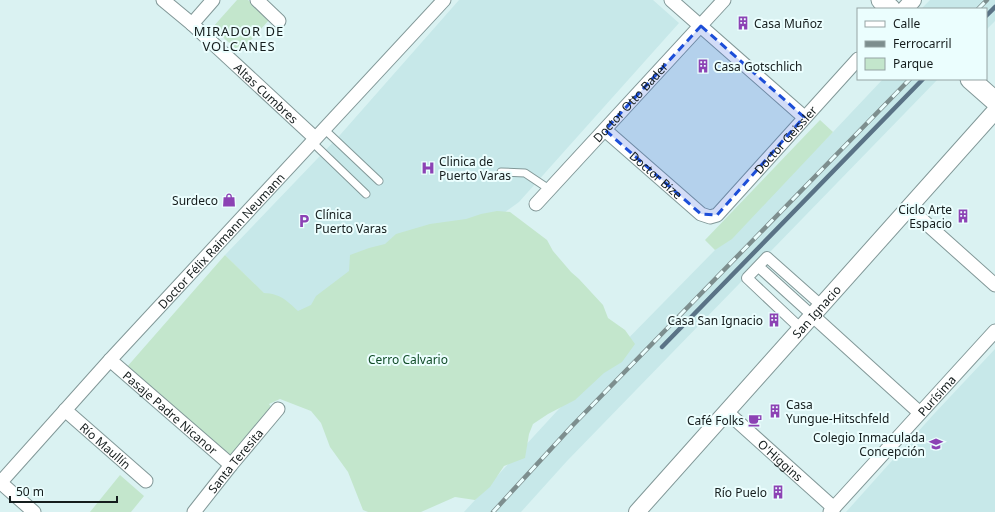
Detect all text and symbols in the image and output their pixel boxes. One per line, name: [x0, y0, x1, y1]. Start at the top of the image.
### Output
legend: [857, 8, 987, 80]
building icon: Casa Muñoz: [735, 15, 751, 31]
place label: Casa Muñoz: [754, 15, 823, 32]
text: Calle: [893, 15, 921, 32]
district label: MIRADOR DE VOLCANES: [194, 22, 284, 55]
text: Ferrocarril: [893, 35, 952, 52]
text: Parque: [893, 55, 934, 72]
street label: Doctor Otto Bader: [589, 58, 672, 146]
building icon: Casa Gotschlich: [695, 58, 711, 74]
place label: Casa Gotschlich: [714, 58, 803, 75]
street label: Altas Cumbres: [231, 59, 302, 127]
street label: Doctor Geissler: [750, 102, 821, 177]
street label: Doctor Bize: [626, 147, 686, 203]
place label: Clinica de Puerto Varas: [439, 153, 511, 184]
hospital icon: Clinica de Puerto Varas: [420, 160, 436, 176]
street label: Doctor Félix Raimann Neumann: [154, 169, 288, 312]
place label: Surdeco: [172, 192, 218, 209]
shop icon: Surdeco: [221, 192, 237, 208]
place label: Ciclo Arte Espacio: [898, 201, 952, 232]
place label: Clínica Puerto Varas: [315, 206, 387, 237]
building icon: Ciclo Arte Espacio: [955, 208, 971, 224]
parking icon: Clínica Puerto Varas: [296, 213, 312, 229]
street label: San Ignacio: [788, 281, 844, 341]
place label: Casa San Ignacio: [668, 312, 763, 329]
building icon: Casa San Ignacio: [766, 312, 782, 328]
park label: Cerro Calvario: [368, 351, 448, 368]
street label: Pasaje Padre Nicanor: [120, 367, 221, 458]
street label: Purísima: [913, 371, 959, 419]
place label: Casa Yungue-Hitschfeld: [786, 396, 889, 427]
building icon: Casa Yungue-Hitschfeld: [767, 403, 783, 419]
place label: Café Folks: [687, 412, 744, 429]
cafe icon: Café Folks: [747, 412, 763, 428]
street label: Río Maullín: [76, 419, 135, 473]
street label: Santa Teresita: [204, 425, 267, 496]
place label: Colegio Inmaculada Concepción: [813, 429, 925, 460]
street label: O'Higgins: [754, 435, 807, 485]
school or university icon: Colegio Inmaculada Concepción: [928, 436, 944, 452]
scale bar: [10, 478, 117, 504]
text: 50 m: [16, 483, 44, 500]
place label: Río Puelo: [714, 484, 767, 501]
building icon: Río Puelo: [770, 484, 786, 500]

